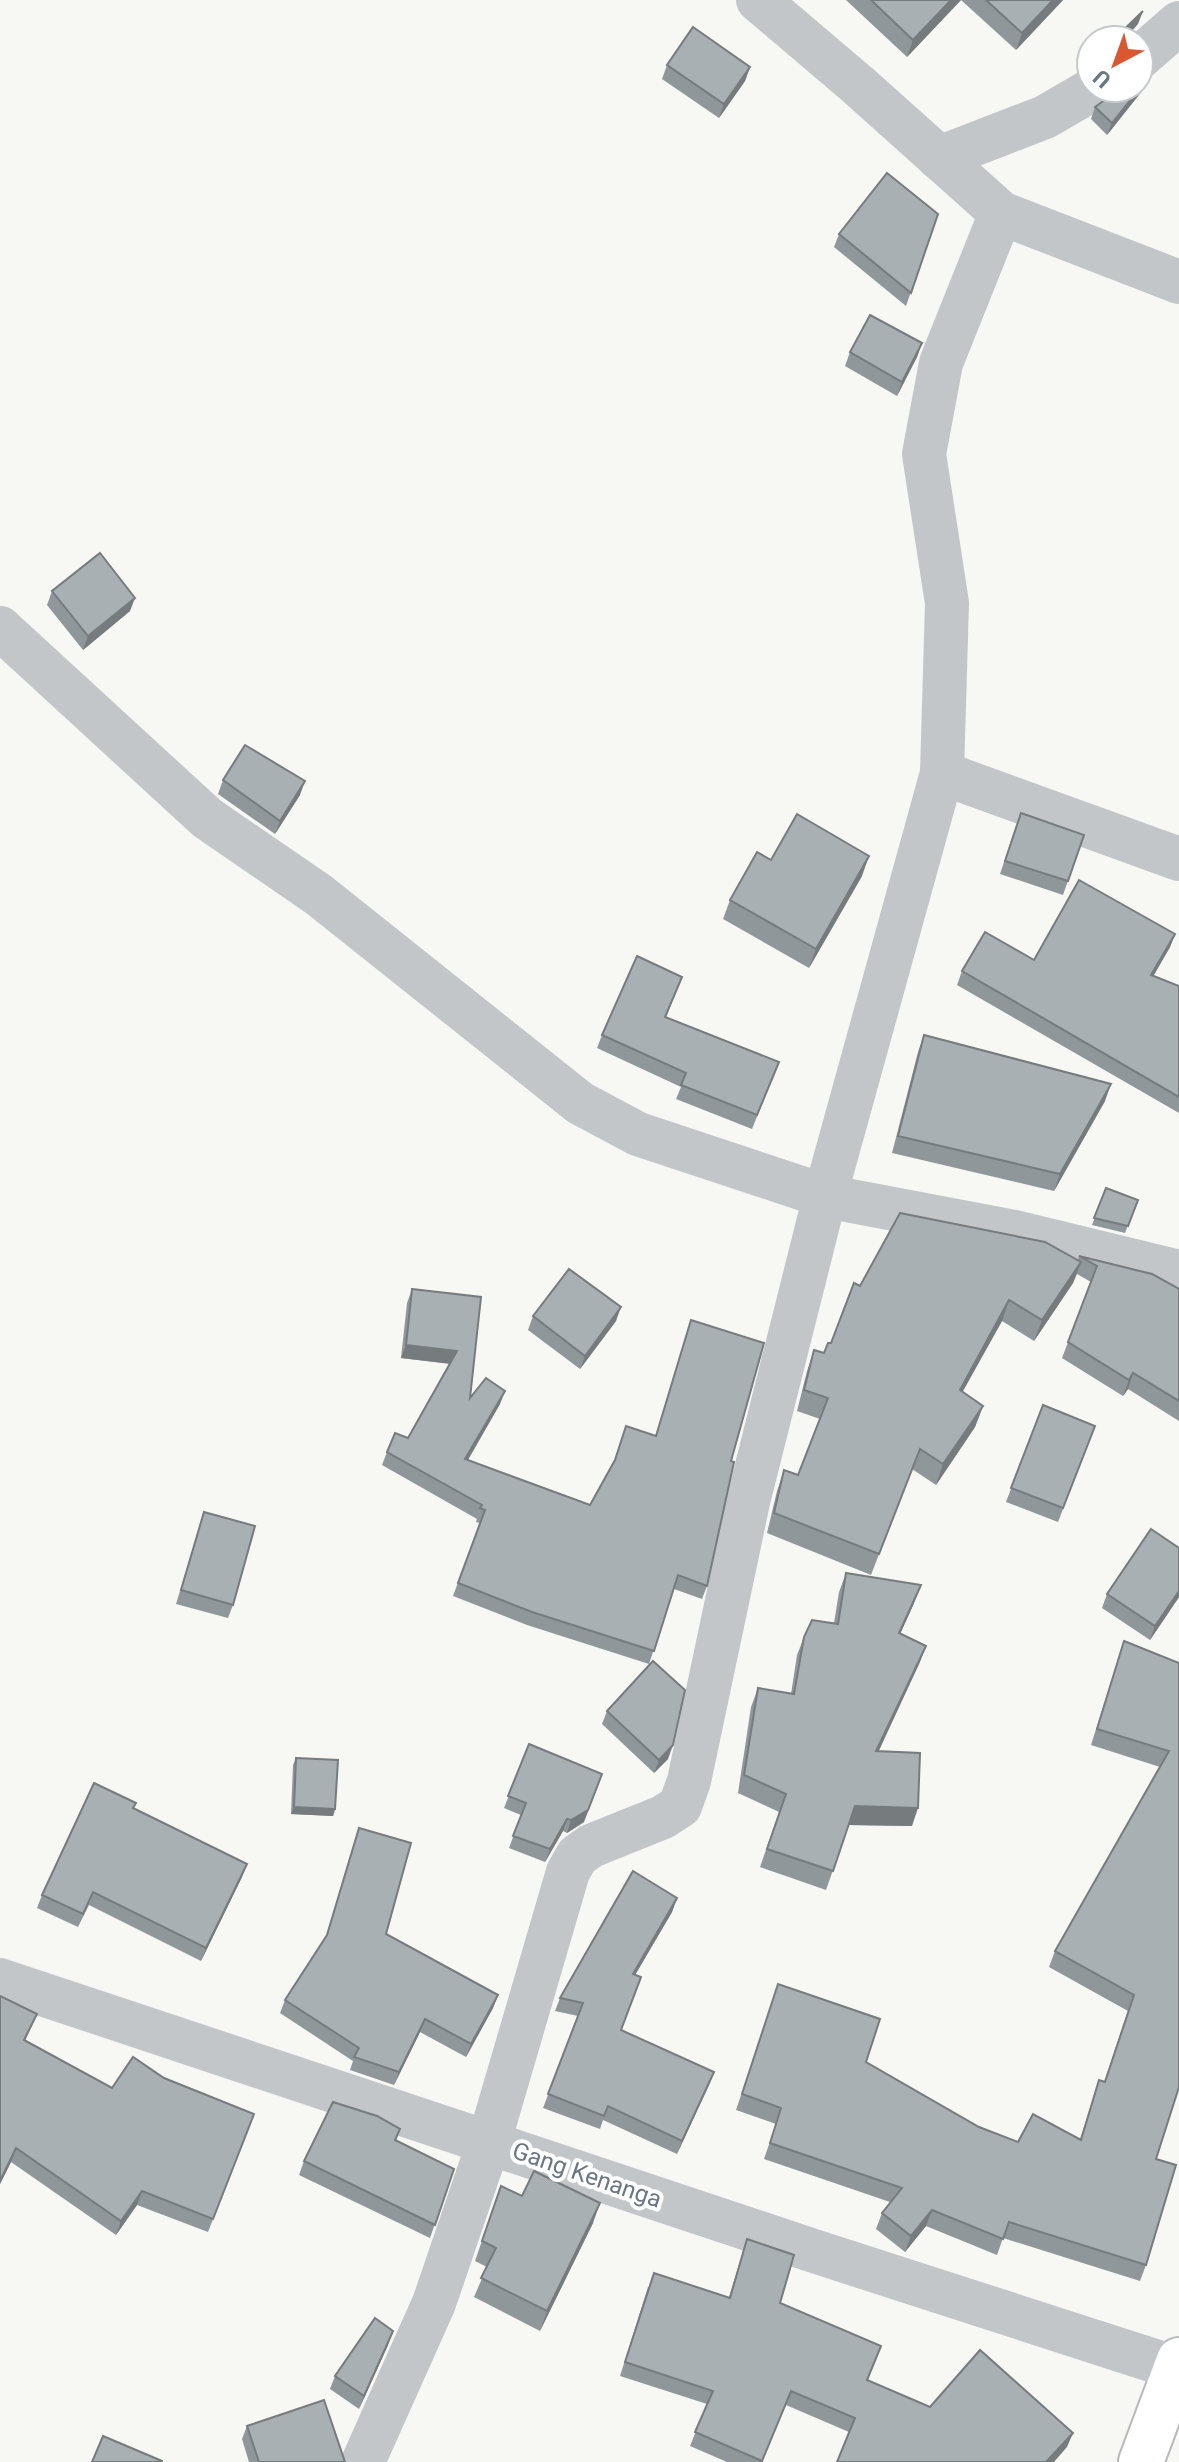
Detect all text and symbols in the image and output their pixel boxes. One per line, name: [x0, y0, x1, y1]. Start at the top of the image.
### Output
north arrow: [1075, 24, 1155, 104]
text: U: [1089, 65, 1116, 93]
street label: Gang Kenanga: [509, 2136, 665, 2214]

